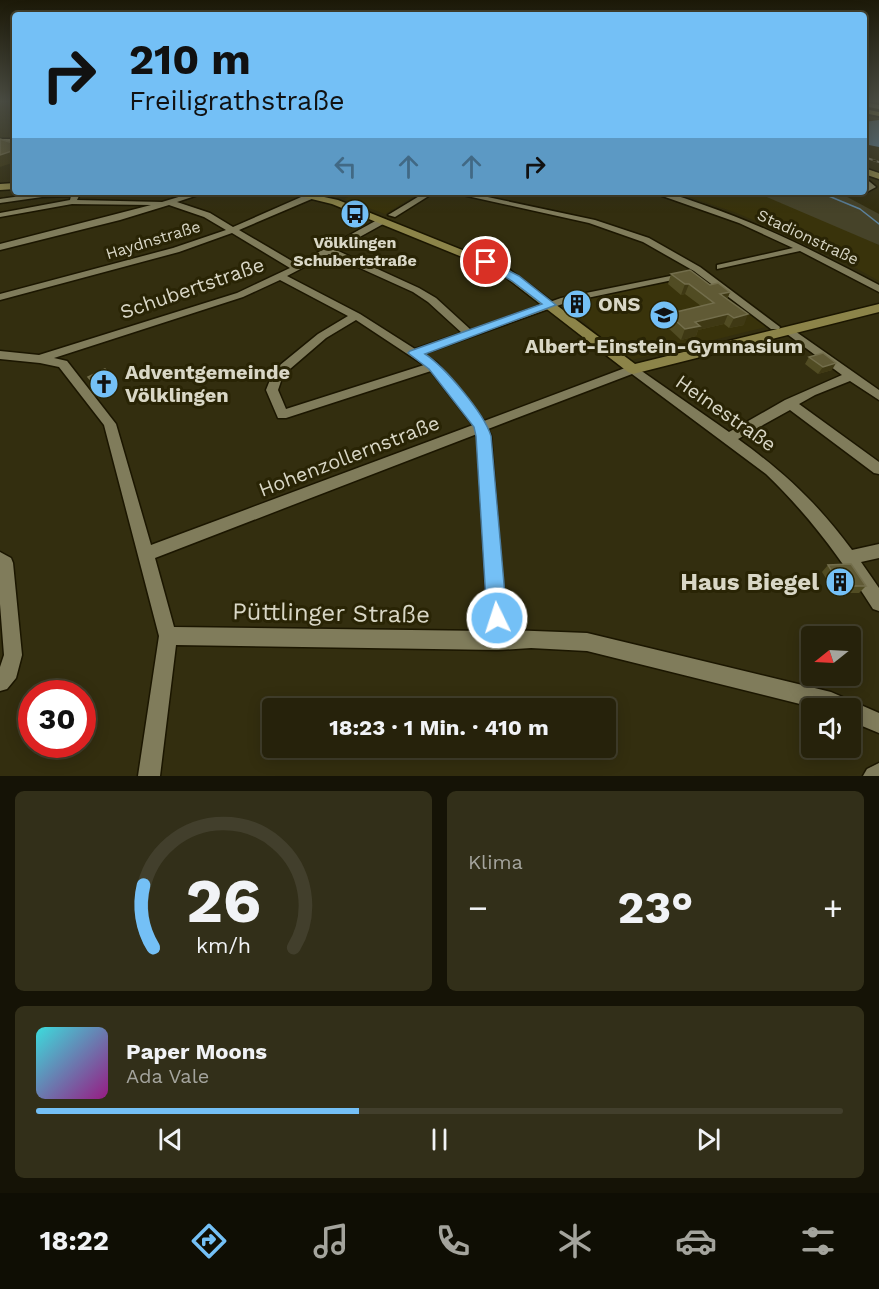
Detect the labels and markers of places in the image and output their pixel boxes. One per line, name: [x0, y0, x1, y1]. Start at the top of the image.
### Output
bus stop icon: Völklingen Schubertstraße: [339, 198, 371, 230]
place label: Völklingen Schubertstraße: [293, 233, 417, 270]
pin: [460, 236, 511, 287]
building icon: ONS: [561, 288, 593, 320]
place label: ONS: [598, 292, 641, 316]
school or university icon: Albert-Einstein-Gymnasium: [648, 299, 680, 331]
place label: Albert-Einstein-Gymnasium: [525, 334, 803, 358]
place label: Adventgemeinde Völklingen: [125, 360, 290, 407]
church icon: Adventgemeinde Völklingen: [88, 368, 120, 400]
building icon: Haus Biegel: [824, 566, 856, 598]
place label: Haus Biegel: [680, 568, 819, 596]

